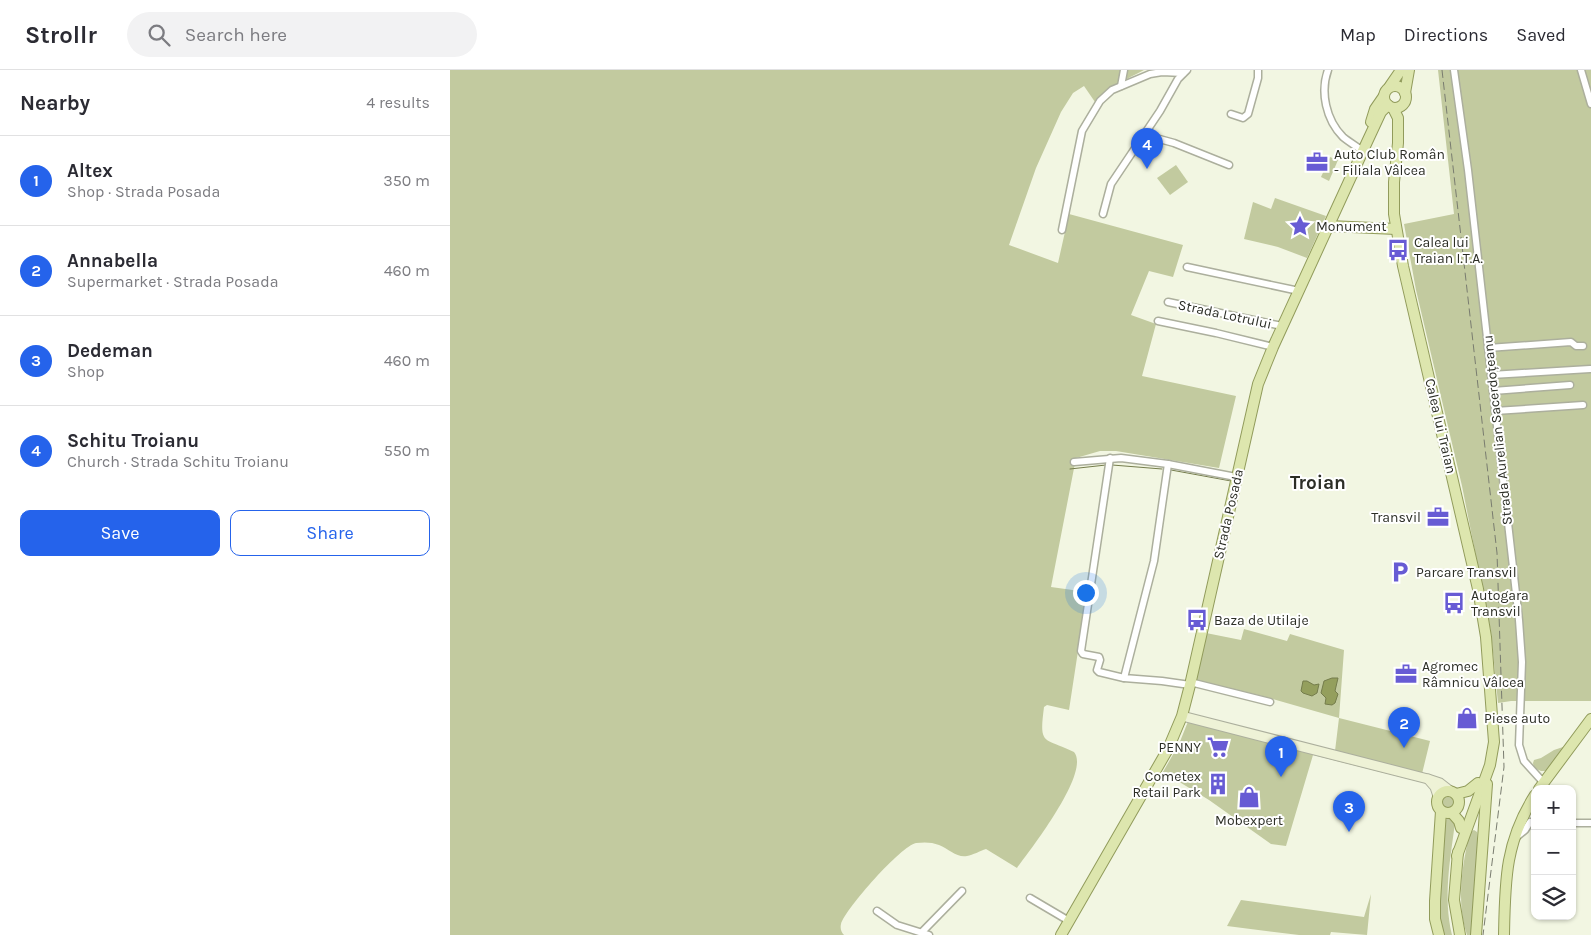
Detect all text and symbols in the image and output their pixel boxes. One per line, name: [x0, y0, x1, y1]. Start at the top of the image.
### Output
search box: [127, 12, 477, 57]
text: Strollr: [25, 21, 97, 49]
icon: search: [145, 21, 173, 49]
text: Search here: [185, 24, 287, 46]
text: Map: [1340, 24, 1376, 46]
text: Directions: [1404, 24, 1488, 46]
text: Saved: [1516, 24, 1566, 46]
text: Nearby: [20, 91, 90, 115]
text: 4 results: [366, 93, 430, 112]
pin: 4: [1131, 128, 1163, 169]
place label: Auto Club Român - Filiala Vâlcea: [1334, 146, 1445, 179]
office icon: Auto Club Român - Filiala Vâlcea: [1304, 149, 1330, 175]
text: Altex: [67, 160, 113, 182]
text: 1: [33, 171, 39, 190]
text: 350 m: [383, 171, 430, 190]
text: Shop · Strada Posada: [67, 182, 220, 201]
place icon: Monument: [1287, 213, 1313, 239]
place label: Monument: [1316, 218, 1386, 235]
place label: Calea lui Traian I.T.A.: [1414, 234, 1483, 267]
bus stop icon: Calea lui Traian I.T.A.: [1385, 237, 1411, 263]
text: Annabella: [67, 250, 158, 272]
text: 2: [31, 261, 41, 280]
text: 460 m: [384, 261, 430, 280]
text: Supermarket · Strada Posada: [67, 272, 278, 291]
street label: Strada Lotrului: [1176, 296, 1273, 333]
street label: Strada Aurelian Sacerdoțeanu: [1479, 334, 1516, 526]
text: Dedeman: [67, 340, 153, 362]
text: 3: [31, 351, 41, 370]
text: 460 m: [384, 351, 430, 370]
text: Shop: [67, 362, 104, 381]
street label: Calea lui Traian: [1421, 377, 1460, 475]
text: Schitu Troianu: [67, 430, 199, 452]
text: 4: [31, 441, 41, 460]
text: 550 m: [384, 441, 430, 460]
text: Church · Strada Schitu Troianu: [67, 452, 289, 471]
street label: Strada Posada: [1210, 467, 1247, 561]
district label: Troian: [1290, 472, 1346, 494]
office icon: Transvil: [1425, 504, 1451, 530]
place label: Transvil: [1371, 509, 1421, 526]
button: Save: [20, 510, 220, 556]
button: Share: [230, 510, 430, 556]
parking icon: Parcare Transvil: [1387, 559, 1413, 585]
place label: Parcare Transvil: [1416, 564, 1517, 581]
your location: [1073, 580, 1099, 606]
place label: Autogara Transvil: [1471, 587, 1529, 620]
bus stop icon: Autogara Transvil: [1441, 590, 1467, 616]
bus stop icon: Baza de Utilaje: [1184, 607, 1210, 633]
place label: Baza de Utilaje: [1214, 612, 1309, 629]
place label: Agromec Râmnicu Vâlcea: [1422, 658, 1524, 691]
office icon: Agromec Râmnicu Vâlcea: [1393, 661, 1419, 687]
shop icon: Piese auto: [1454, 705, 1480, 731]
pin: 2: [1388, 707, 1420, 748]
place label: Piese auto: [1484, 710, 1550, 727]
supermarket icon: PENNY: [1205, 734, 1231, 760]
pin: 1: [1265, 736, 1297, 777]
place label: PENNY: [1159, 739, 1201, 756]
place label: Cometex Retail Park: [1132, 768, 1201, 801]
building icon: Cometex Retail Park: [1205, 771, 1231, 797]
shop icon: Mobexpert: [1236, 784, 1262, 810]
map controls: [1531, 785, 1576, 920]
button: +: [1531, 785, 1576, 830]
pin: 3: [1333, 791, 1365, 832]
place label: Mobexpert: [1215, 812, 1283, 829]
button: −: [1531, 830, 1576, 875]
button: layers: [1531, 875, 1576, 920]

